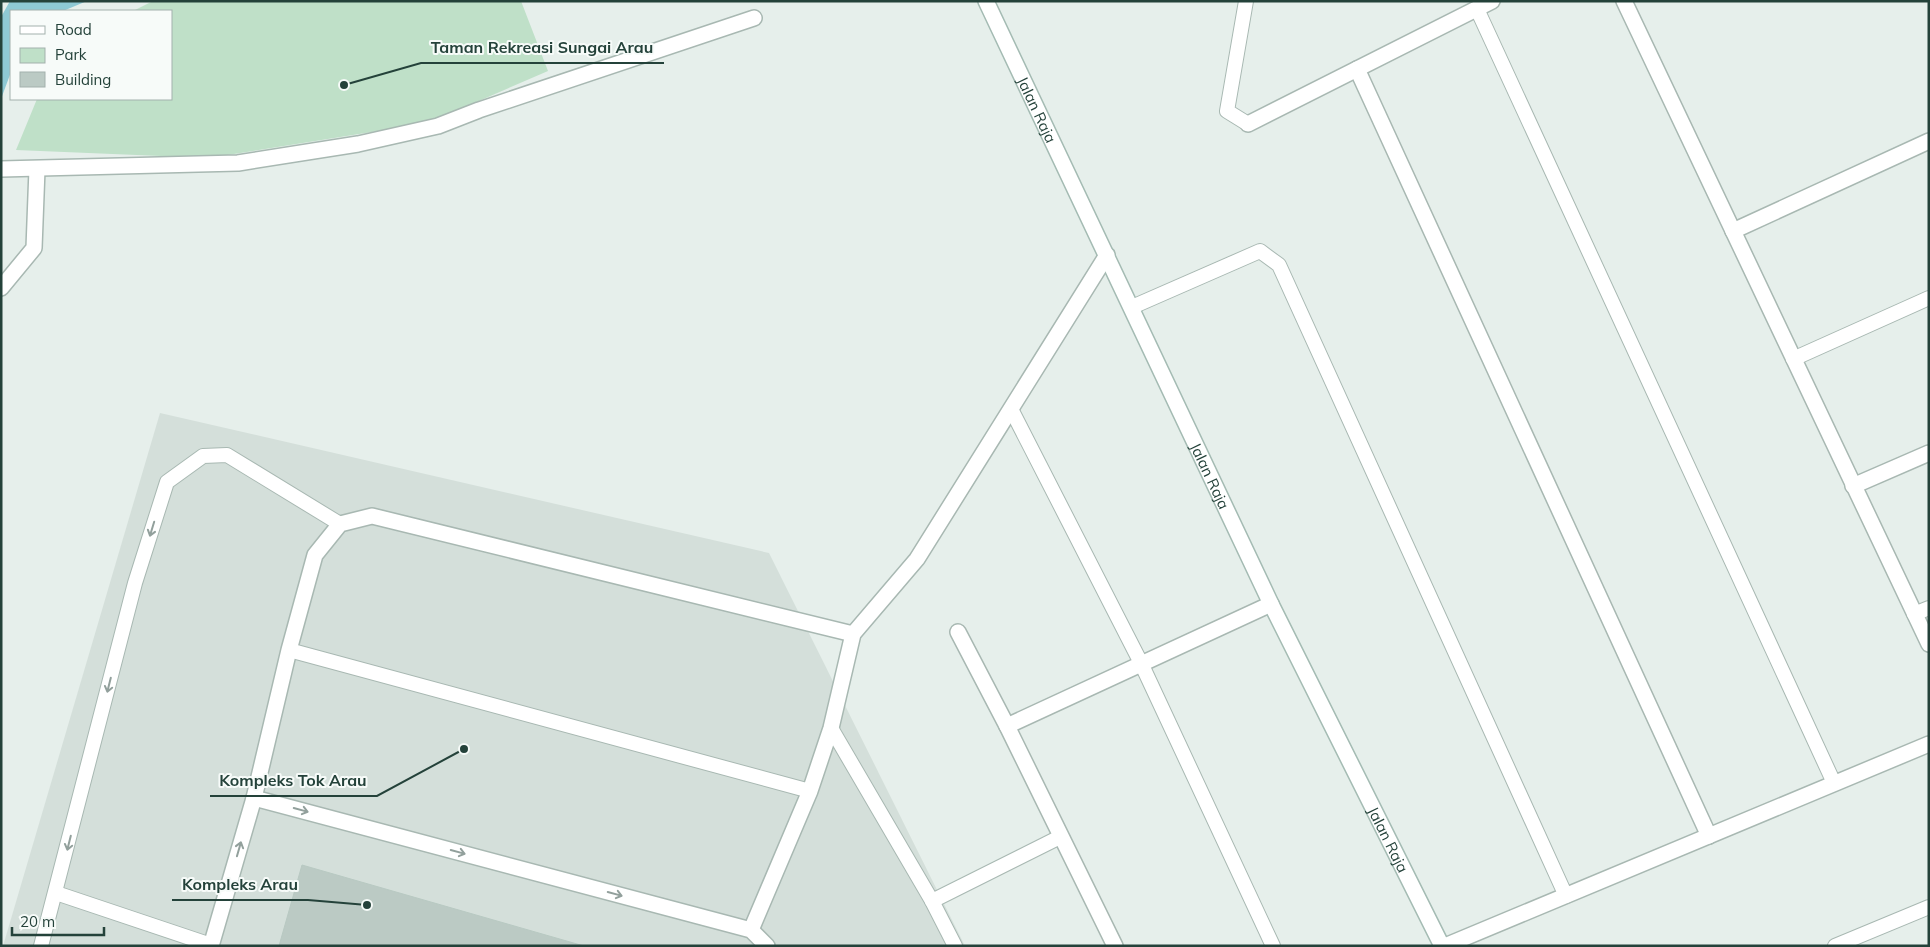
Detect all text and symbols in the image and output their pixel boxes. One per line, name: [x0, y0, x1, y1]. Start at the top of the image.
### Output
legend: [10, 10, 172, 100]
text: Road: [55, 20, 92, 39]
callout: Taman Rekreasi Sungai Arau: [421, 32, 664, 63]
text: Taman Rekreasi Sungai Arau: [431, 37, 653, 57]
text: Park: [55, 45, 87, 64]
text: Building: [55, 70, 111, 89]
street label: Jalan Raja: [1013, 73, 1061, 146]
street label: Jalan Raja: [1187, 439, 1234, 512]
one-way arrow: [147, 520, 156, 536]
one-way arrow: [104, 677, 113, 693]
callout: Kompleks Tok Arau: [210, 765, 377, 796]
text: Kompleks Tok Arau: [219, 770, 367, 790]
street label: Jalan Raja: [1364, 803, 1413, 875]
one-way arrow: [293, 806, 309, 816]
one-way arrow: [64, 834, 73, 850]
one-way arrow: [235, 841, 245, 857]
one-way arrow: [450, 848, 466, 857]
callout: Kompleks Arau: [172, 869, 308, 900]
text: Kompleks Arau: [182, 874, 298, 894]
one-way arrow: [607, 890, 623, 899]
scale bar: [12, 904, 105, 936]
text: 20 m: [20, 912, 55, 931]

